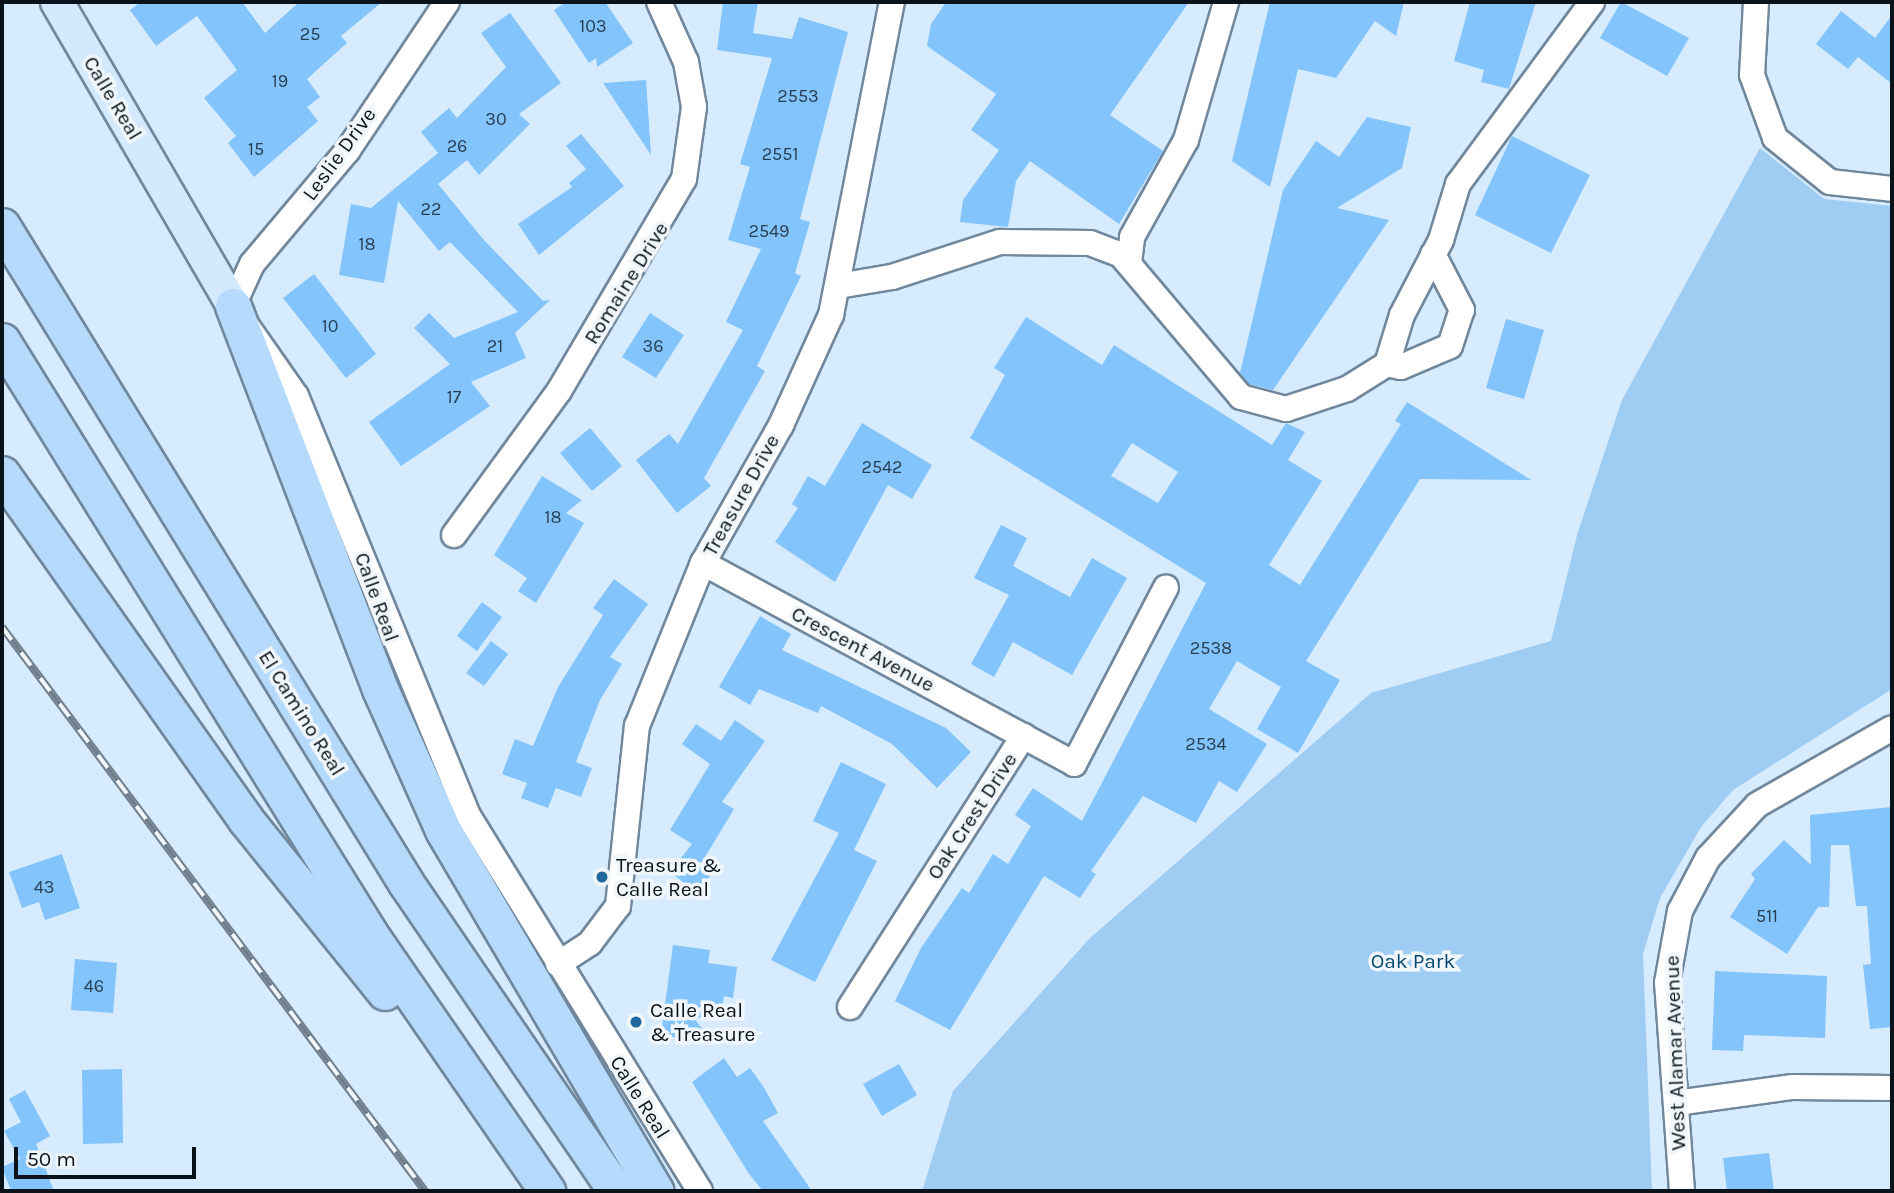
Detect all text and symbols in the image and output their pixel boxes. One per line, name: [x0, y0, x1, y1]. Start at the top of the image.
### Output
house number: 103: [579, 15, 607, 37]
house number: 25: [300, 23, 320, 45]
street label: Calle Real: [78, 52, 148, 144]
house number: 19: [272, 70, 288, 92]
house number: 2553: [777, 85, 819, 107]
street label: Leslie Drive: [297, 103, 381, 205]
house number: 30: [485, 108, 507, 130]
house number: 26: [447, 135, 467, 157]
house number: 15: [248, 138, 264, 160]
house number: 2551: [762, 143, 798, 165]
house number: 22: [421, 198, 441, 220]
street label: Romaine Drive: [578, 217, 674, 349]
house number: 2549: [748, 220, 790, 242]
house number: 18: [358, 233, 376, 255]
house number: 10: [322, 315, 338, 337]
house number: 21: [487, 335, 503, 357]
house number: 36: [643, 335, 663, 357]
house number: 17: [447, 386, 461, 408]
street label: Treasure Drive: [697, 430, 785, 560]
house number: 2542: [861, 456, 903, 478]
house number: 18: [544, 506, 562, 528]
street label: Calle Real: [349, 549, 405, 645]
street label: Crescent Avenue: [787, 601, 939, 697]
house number: 2538: [1190, 637, 1232, 659]
street label: El Camino Real: [253, 646, 351, 780]
house number: 2534: [1185, 733, 1227, 755]
street label: Oak Crest Drive: [922, 748, 1022, 884]
place label: Treasure & Calle Real: [616, 852, 721, 902]
marker: Treasure & Calle Real: [594, 869, 610, 885]
house number: 43: [34, 876, 54, 898]
house number: 511: [1756, 905, 1778, 927]
park label: Oak Park: [1371, 948, 1455, 974]
street label: West Alamar Avenue: [1659, 955, 1691, 1151]
house number: 46: [84, 975, 104, 997]
place label: Calle Real & Treasure: [650, 997, 755, 1047]
marker: Calle Real & Treasure: [628, 1014, 644, 1030]
street label: Calle Real: [605, 1051, 675, 1143]
scale bar: [18, 1134, 200, 1178]
text: 50 m: [27, 1147, 76, 1171]

